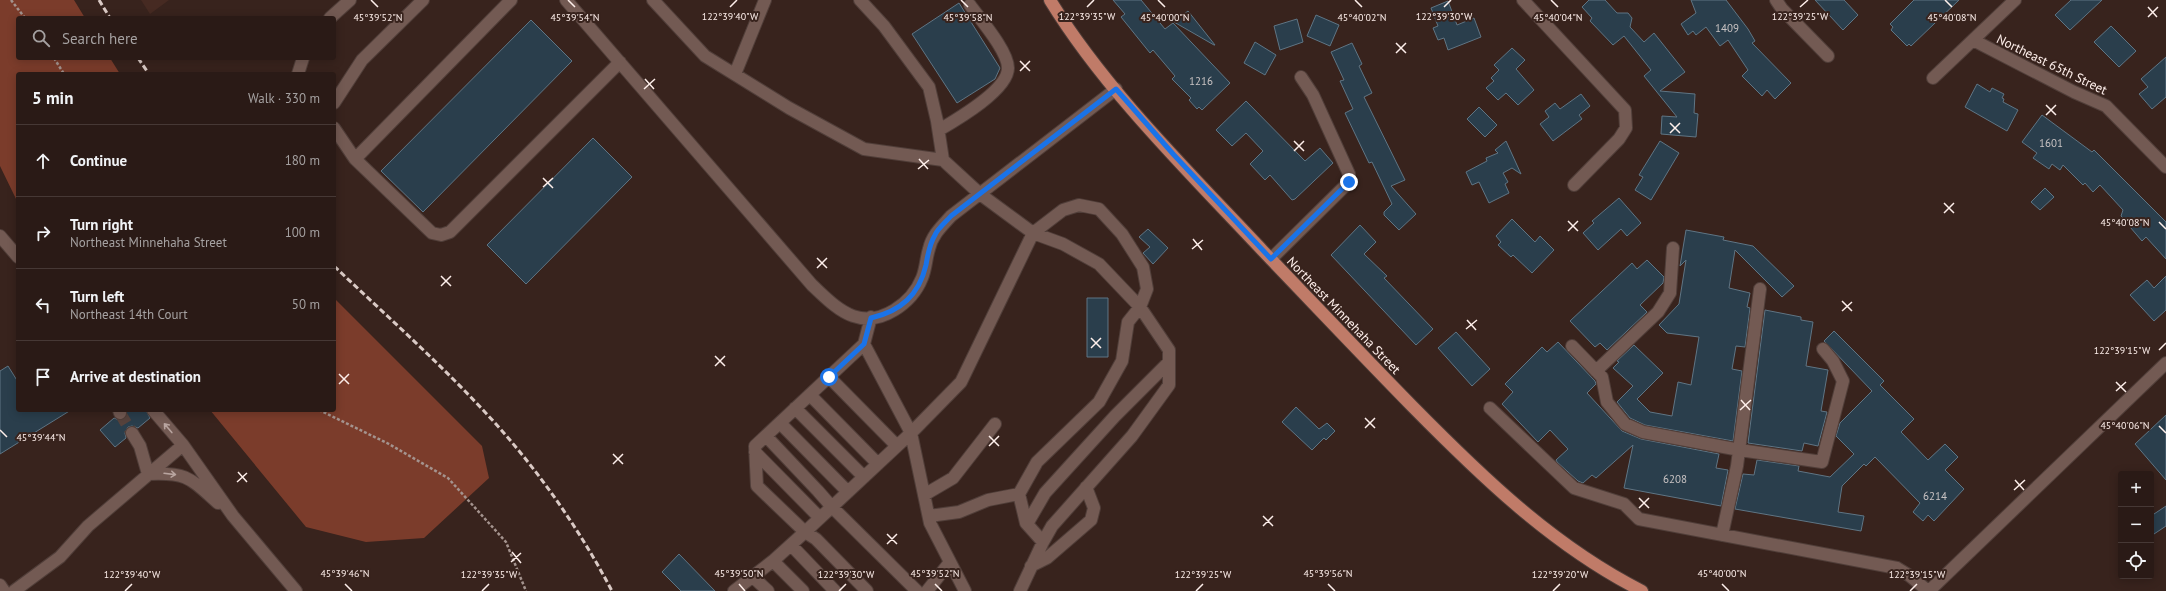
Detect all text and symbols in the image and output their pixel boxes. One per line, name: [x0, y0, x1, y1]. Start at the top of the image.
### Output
text: 122°39'40"W: [702, 10, 759, 23]
text: 122°39'35"W: [1059, 10, 1116, 23]
text: 122°39'30"W: [1416, 10, 1473, 23]
text: 122°39'25"W: [1772, 10, 1829, 23]
text: 45°39'52"N: [353, 11, 403, 24]
text: 45°39'54"N: [550, 11, 600, 24]
text: 45°39'58"N: [943, 11, 993, 24]
text: 45°40'00"N: [1140, 11, 1190, 24]
text: 45°40'02"N: [1337, 11, 1387, 24]
text: 45°40'04"N: [1533, 11, 1583, 24]
text: 45°40'08"N: [1927, 11, 1977, 24]
search box: [16, 16, 336, 60]
house number: 1409: [1715, 21, 1739, 35]
icon: search: [30, 27, 52, 49]
text: Search here: [62, 29, 138, 48]
street label: Northeast 65th Street: [1994, 30, 2110, 99]
house number: 1216: [1189, 74, 1213, 88]
text: 5 min: [32, 87, 73, 109]
text: Walk · 330 m: [248, 90, 320, 107]
house number: 1601: [2039, 136, 2063, 150]
icon: ahead: [32, 150, 54, 172]
text: Continue: [70, 151, 127, 170]
text: 180 m: [285, 152, 320, 169]
route end: [1340, 173, 1358, 191]
text: Turn right: [70, 215, 133, 234]
text: 45°40'08"N: [2100, 216, 2150, 229]
icon: right: [32, 222, 54, 244]
text: 100 m: [285, 224, 320, 241]
text: Northeast Minnehaha Street: [70, 234, 227, 251]
street label: Northeast Minnehaha Street: [1283, 253, 1405, 378]
text: Turn left: [70, 287, 124, 306]
icon: left: [32, 294, 54, 316]
text: 50 m: [292, 296, 320, 313]
text: Northeast 14th Court: [70, 306, 188, 323]
text: 122°39'15"W: [2094, 344, 2151, 357]
icon: arrive: [32, 366, 54, 388]
text: Arrive at destination: [70, 367, 201, 386]
route start: [820, 368, 838, 386]
text: 45°40'06"N: [2100, 419, 2150, 432]
one-way arrow: [164, 422, 173, 433]
text: 45°39'44"N: [16, 431, 66, 444]
one-way arrow: [163, 470, 176, 478]
map controls: [2118, 471, 2154, 579]
button: +: [2118, 471, 2154, 507]
house number: 6208: [1663, 472, 1687, 486]
house number: 6214: [1923, 489, 1947, 503]
button: −: [2118, 507, 2154, 543]
button: locate: [2118, 543, 2154, 579]
text: 45°39'46"N: [320, 567, 370, 580]
text: 45°39'50"N: [714, 567, 764, 580]
text: 45°39'52"N: [910, 567, 960, 580]
text: 45°39'56"N: [1303, 567, 1353, 580]
text: 45°40'00"N: [1697, 567, 1747, 580]
text: 122°39'40"W: [104, 568, 161, 581]
text: 122°39'35"W: [461, 568, 518, 581]
text: 122°39'30"W: [818, 568, 875, 581]
text: 122°39'25"W: [1175, 568, 1232, 581]
text: 122°39'20"W: [1532, 568, 1589, 581]
text: 122°39'15"W: [1889, 568, 1946, 581]

